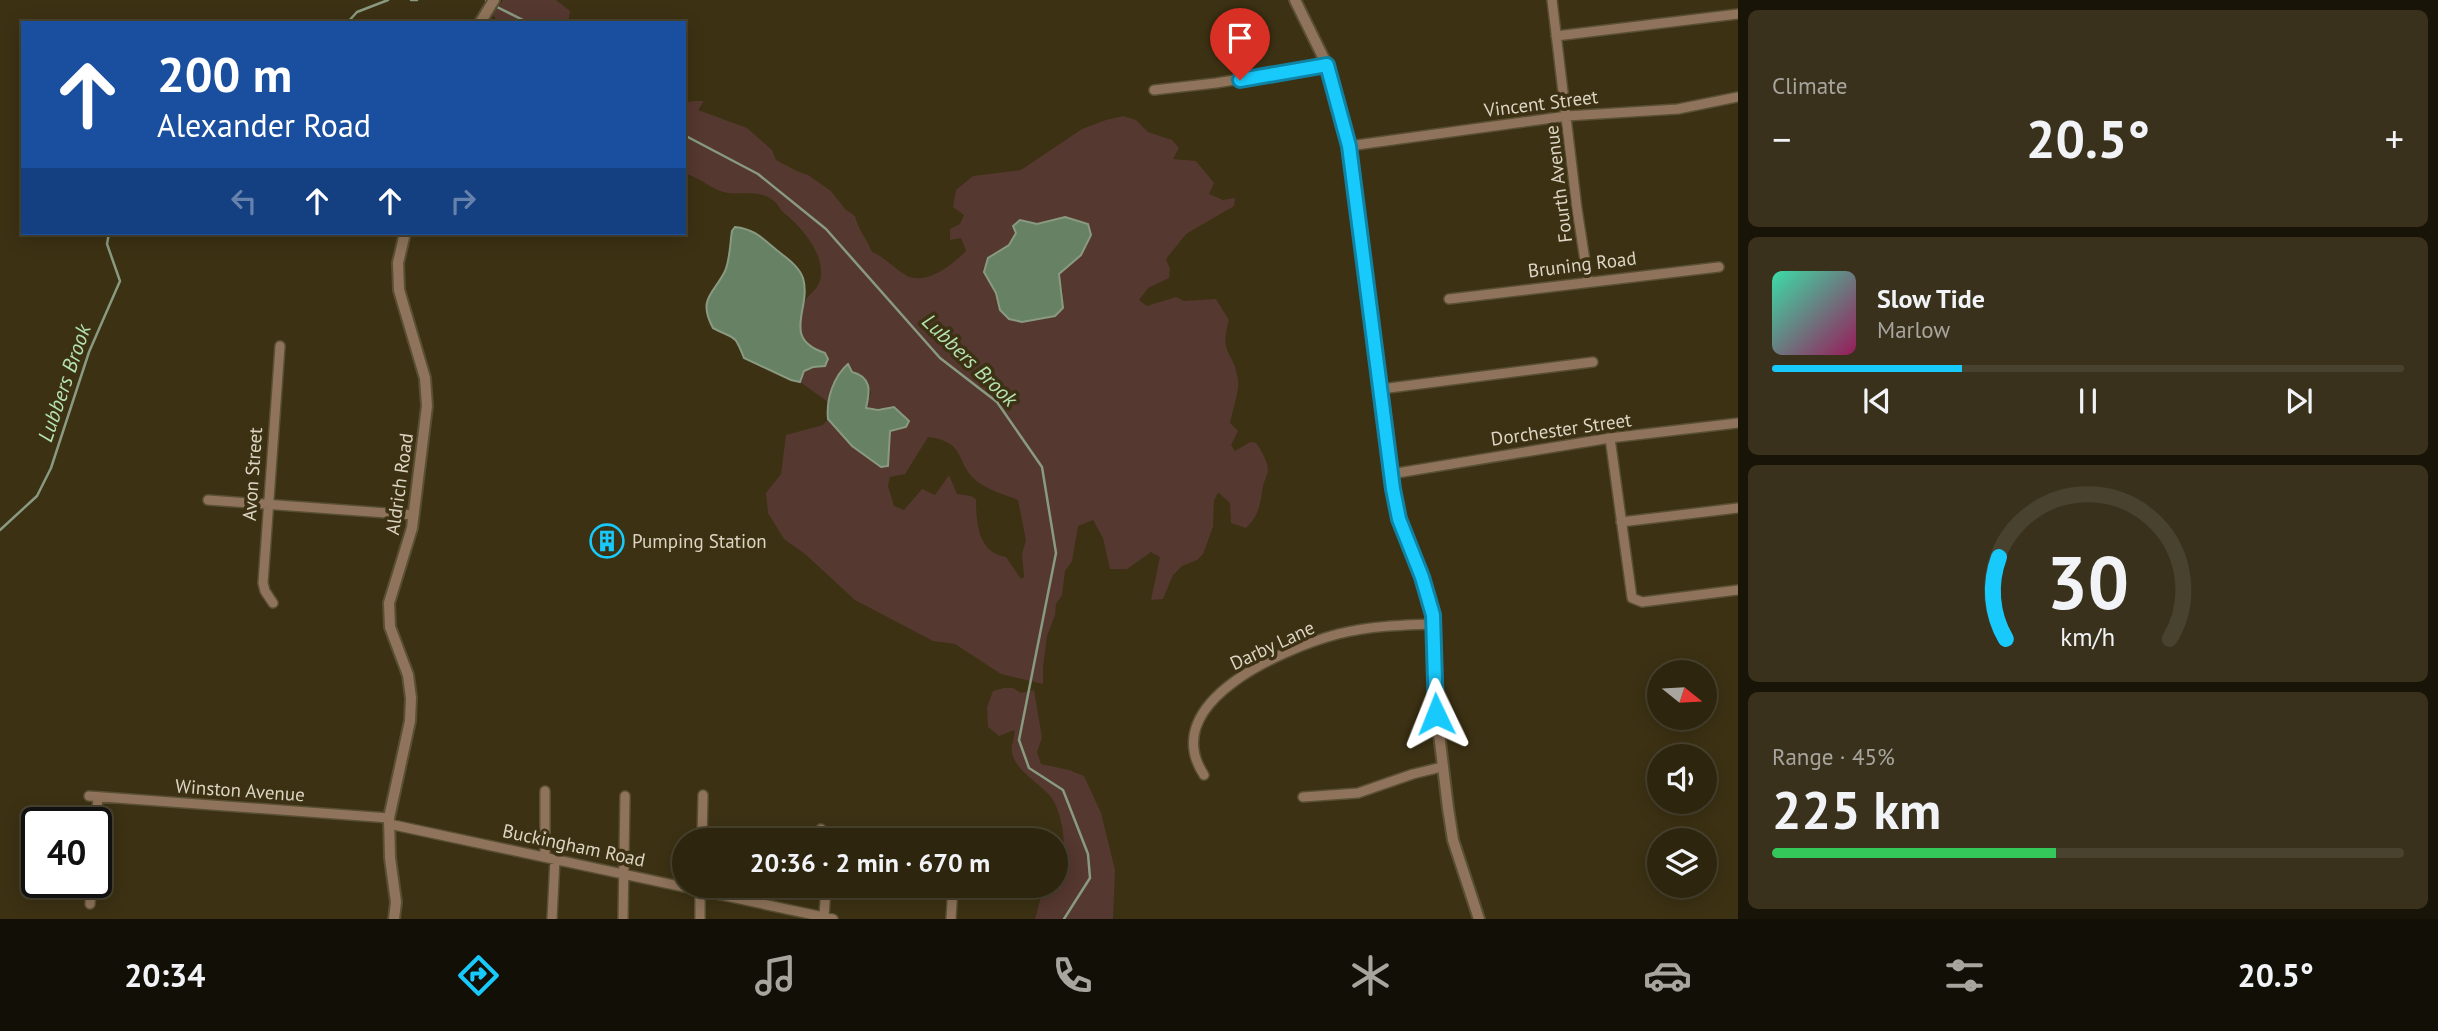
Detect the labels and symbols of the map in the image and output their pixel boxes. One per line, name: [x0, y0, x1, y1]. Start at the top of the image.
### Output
pin: [1210, 8, 1270, 80]
street label: Vincent Street: [1482, 84, 1600, 122]
street label: Fourth Avenue: [1539, 124, 1577, 244]
street label: Bruning Road: [1526, 245, 1638, 283]
water label: Lubbers Brook: [917, 308, 1025, 413]
water label: Lubbers Brook: [31, 319, 97, 445]
street label: Dorchester Street: [1489, 407, 1633, 451]
street label: Avon Street: [237, 426, 267, 522]
street label: Aldrich Road: [380, 431, 418, 537]
building icon: Pumping Station: [588, 522, 626, 560]
place label: Pumping Station: [632, 529, 767, 553]
street label: Darby Lane: [1226, 615, 1318, 675]
north arrow: [1647, 660, 1717, 730]
position arrow: [1399, 677, 1473, 751]
street label: Winston Avenue: [174, 774, 306, 806]
speed limit sign: 40: [21, 807, 112, 898]
street label: Buckingham Road: [500, 818, 648, 872]

